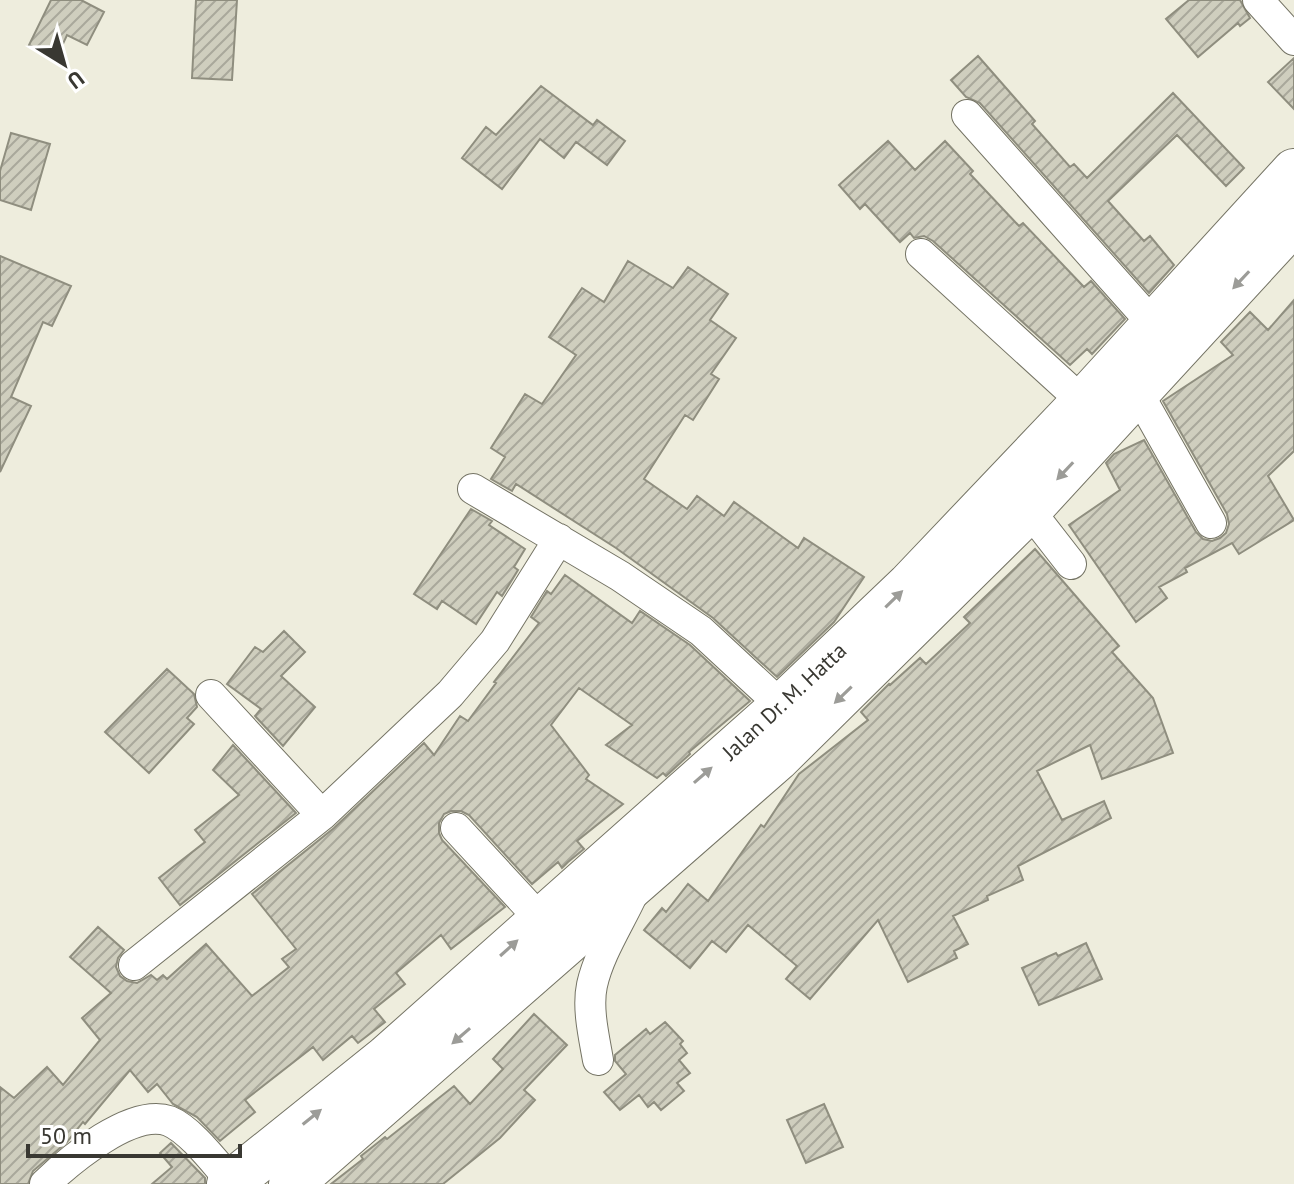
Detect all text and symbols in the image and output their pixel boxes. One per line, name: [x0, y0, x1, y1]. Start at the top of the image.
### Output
north arrow: [24, 24, 104, 104]
text: U: [62, 65, 90, 95]
one-way arrow: [1233, 270, 1251, 289]
one-way arrow: [1056, 461, 1074, 480]
one-way arrow: [884, 590, 903, 609]
street label: Jalan Dr. M. Hatta: [715, 636, 852, 766]
one-way arrow: [834, 685, 853, 704]
one-way arrow: [694, 767, 713, 785]
one-way arrow: [500, 940, 519, 958]
one-way arrow: [451, 1027, 471, 1044]
scale bar: [28, 1108, 240, 1158]
one-way arrow: [302, 1110, 322, 1126]
text: 50 m: [40, 1120, 92, 1151]

